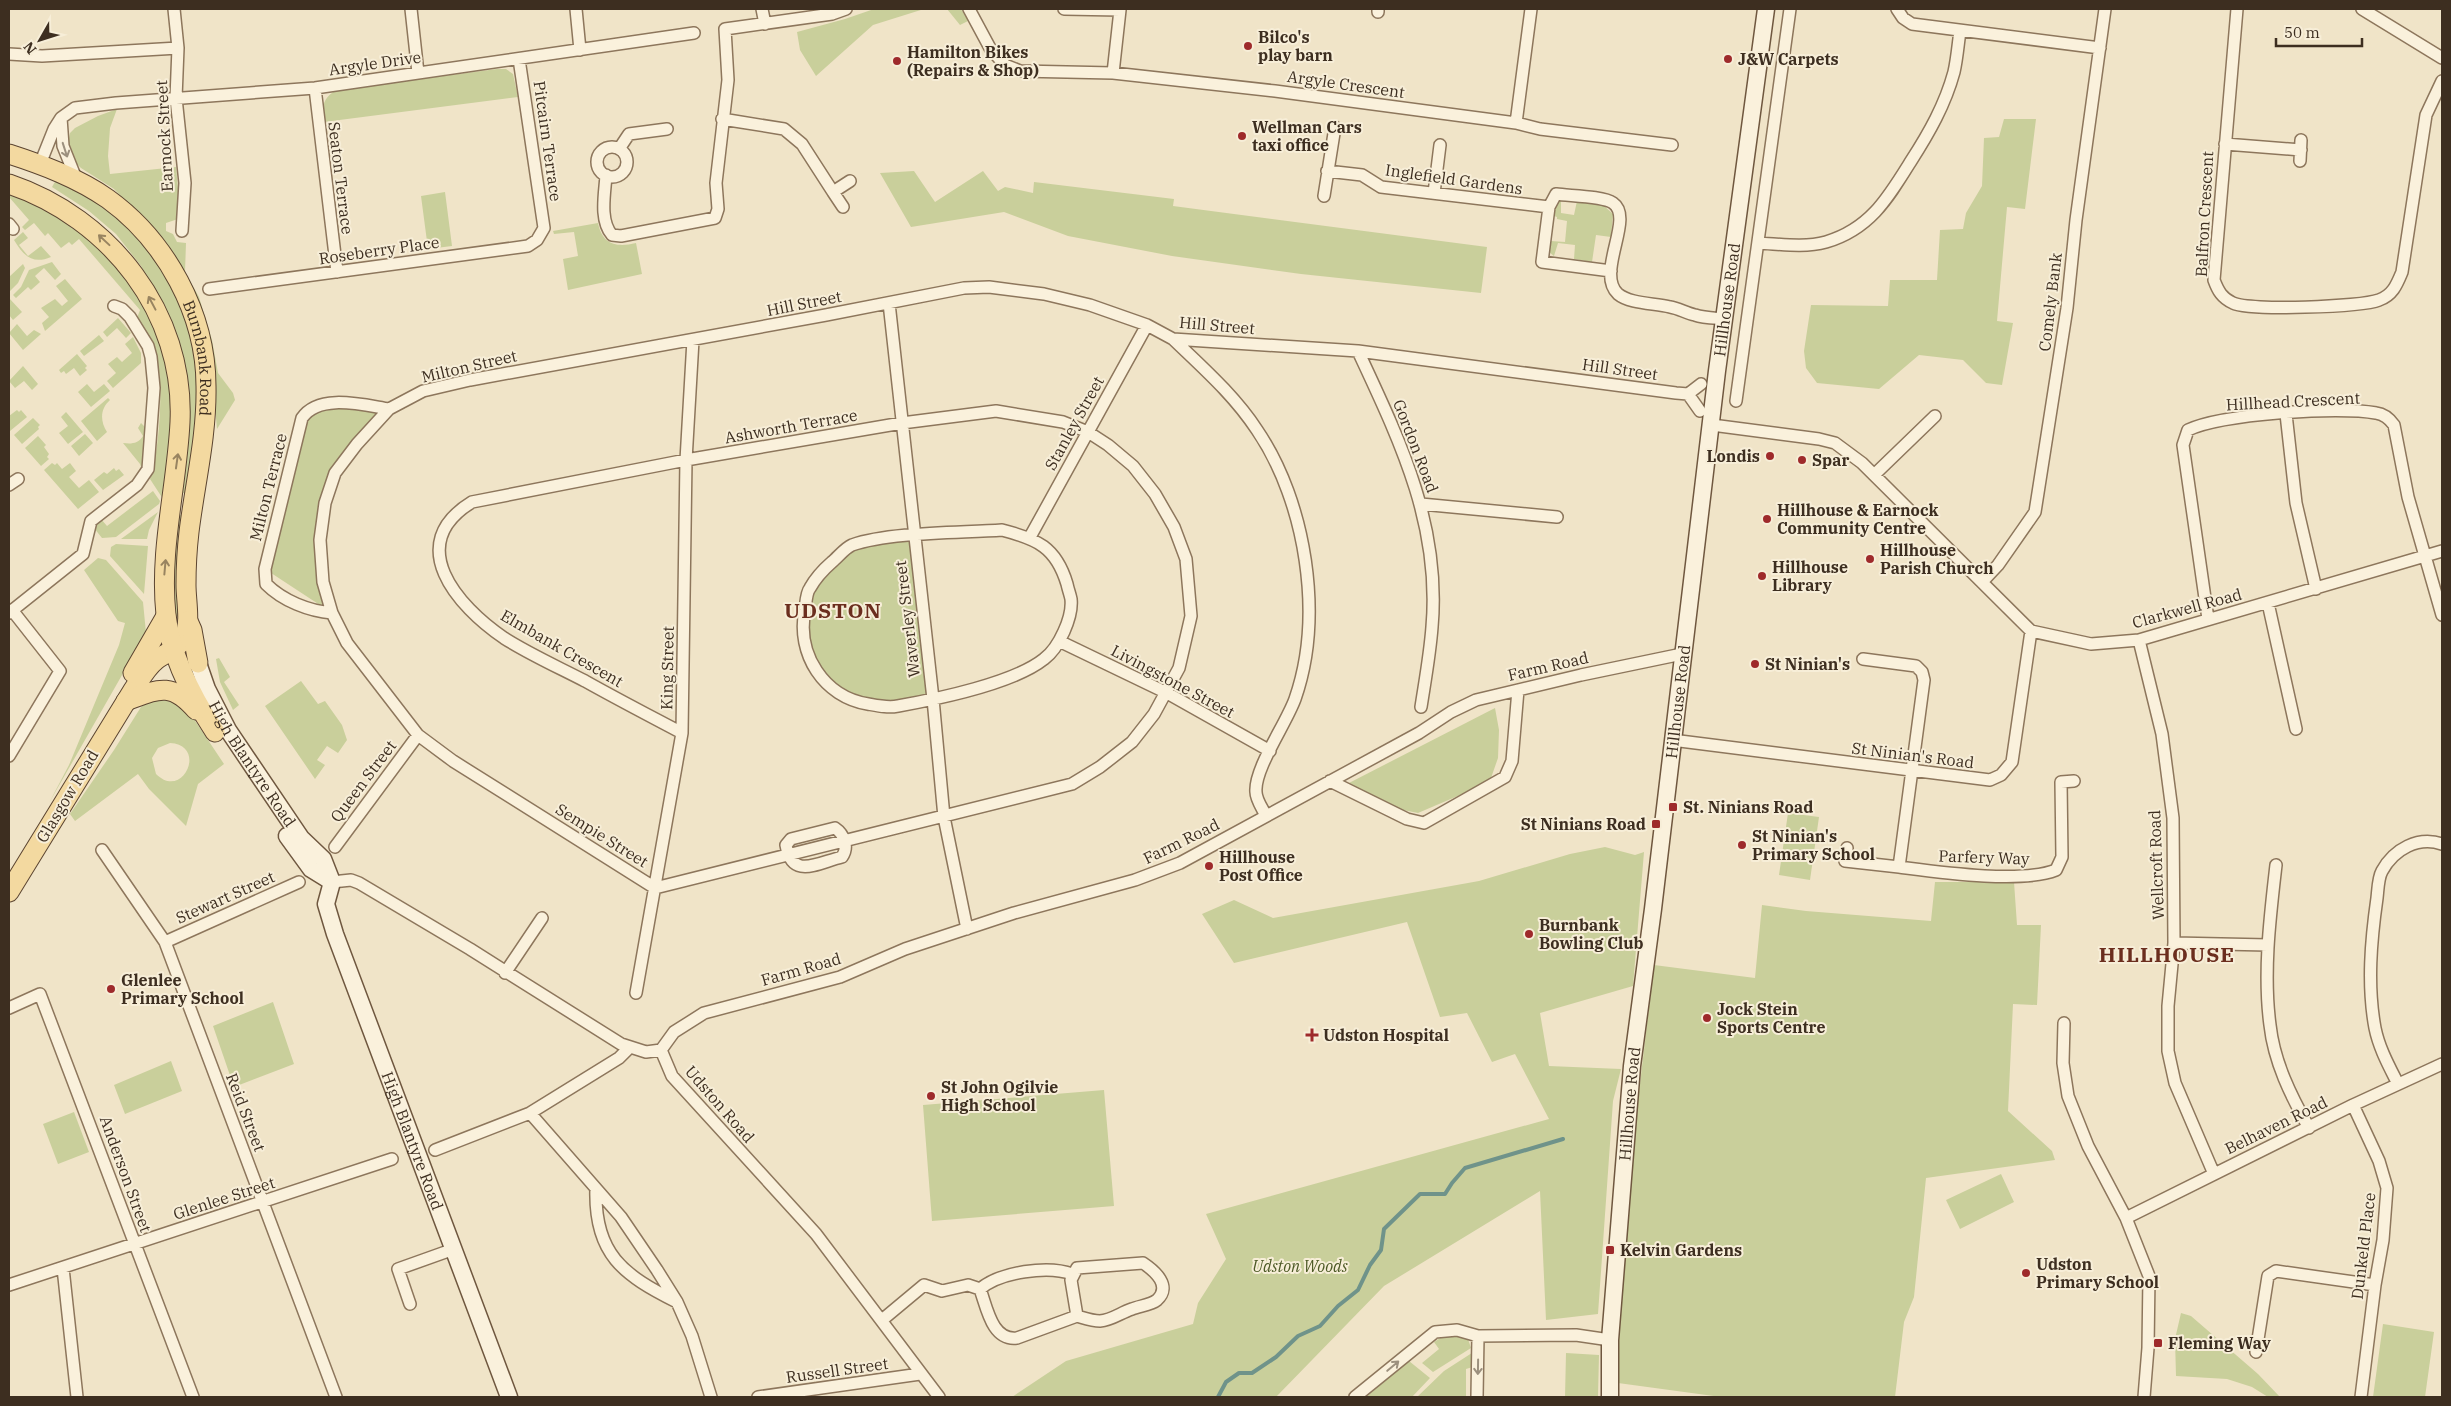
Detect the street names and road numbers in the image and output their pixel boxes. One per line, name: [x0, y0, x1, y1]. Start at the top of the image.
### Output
street label: Argyle Drive: [328, 47, 422, 79]
street label: Argyle Crescent: [1286, 66, 1407, 102]
street label: Earnock Street: [151, 79, 177, 192]
street label: Pitcairn Terrace: [530, 79, 566, 203]
street label: Seaton Terrace: [324, 121, 358, 235]
street label: Balfron Crescent: [2191, 150, 2217, 277]
street label: Inglefield Gardens: [1384, 159, 1524, 199]
street label: Roseberry Place: [318, 232, 440, 268]
street label: Hillhouse Road: [1709, 241, 1744, 358]
street label: Comely Bank: [2034, 251, 2066, 352]
street label: Hill Street: [765, 286, 843, 320]
street label: Burnbank Road: [179, 297, 216, 417]
street label: Hill Street: [1178, 312, 1256, 338]
street label: Milton Street: [419, 345, 519, 387]
street label: Hill Street: [1581, 354, 1659, 384]
street label: Stanley Street: [1040, 372, 1108, 474]
street label: Hillhead Crescent: [2225, 387, 2361, 415]
street label: Gordon Road: [1389, 396, 1443, 496]
street label: Ashworth Terrace: [723, 404, 859, 448]
street label: Milton Terrace: [245, 431, 291, 543]
street label: Waverley Street: [890, 559, 924, 679]
street label: Clarkwell Road: [2130, 584, 2244, 632]
street label: Elmbank Crescent: [497, 605, 627, 691]
street label: King Street: [656, 626, 678, 710]
street label: Livingstone Street: [1108, 640, 1238, 722]
street label: Hillhouse Road: [1661, 643, 1694, 760]
street label: Farm Road: [1506, 647, 1591, 685]
street label: High Blantyre Road: [205, 697, 301, 831]
street label: Queen Street: [326, 736, 401, 826]
street label: St Ninian's Road: [1851, 738, 1976, 772]
street label: Glasgow Road: [32, 746, 103, 846]
street label: Sempie Street: [552, 799, 652, 872]
street label: Wellcroft Road: [2144, 809, 2168, 920]
street label: Farm Road: [1140, 814, 1223, 868]
street label: Parfery Way: [1938, 845, 2030, 869]
street label: Stewart Street: [172, 866, 278, 928]
street label: Farm Road: [759, 948, 844, 990]
street label: Hillhouse Road: [1614, 1045, 1645, 1162]
street label: Udston Road: [681, 1061, 759, 1147]
street label: High Blantyre Road: [378, 1069, 448, 1213]
street label: Reid Street: [222, 1070, 270, 1154]
street label: Belhaven Road: [2221, 1091, 2331, 1158]
street label: Anderson Street: [96, 1113, 156, 1235]
street label: Glenlee Street: [171, 1172, 278, 1224]
street label: Dunkeld Place: [2347, 1191, 2379, 1301]
street label: Russell Street: [785, 1353, 890, 1387]

